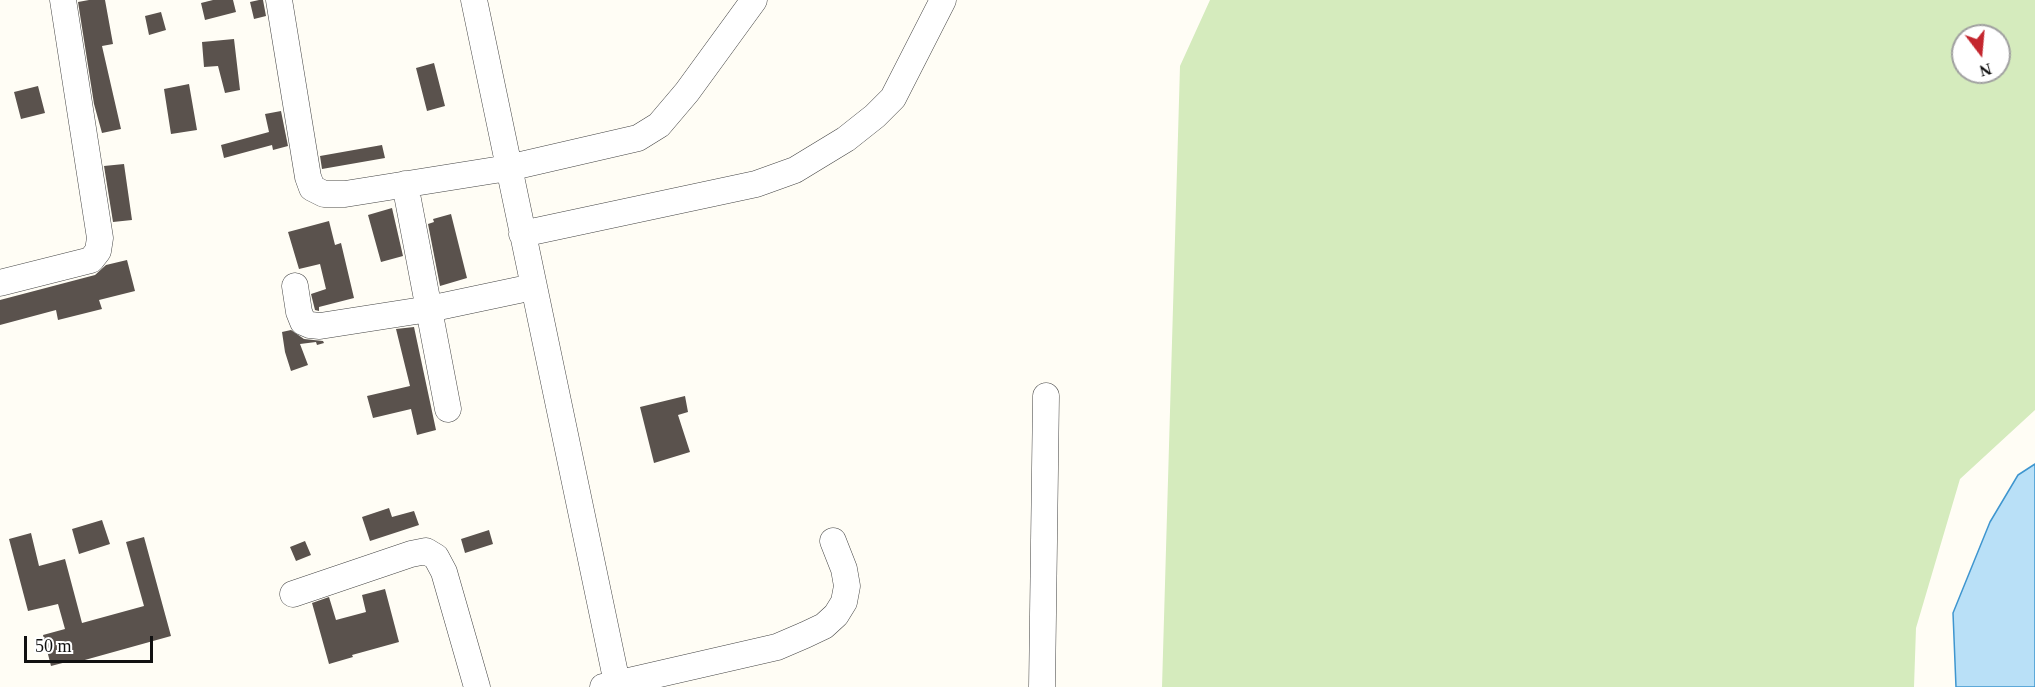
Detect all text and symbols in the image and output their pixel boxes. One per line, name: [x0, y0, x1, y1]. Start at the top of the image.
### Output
north arrow: [1951, 24, 2011, 84]
text: N: [1978, 60, 1993, 80]
scale bar: [27, 624, 156, 662]
text: 50 m: [35, 636, 72, 656]

